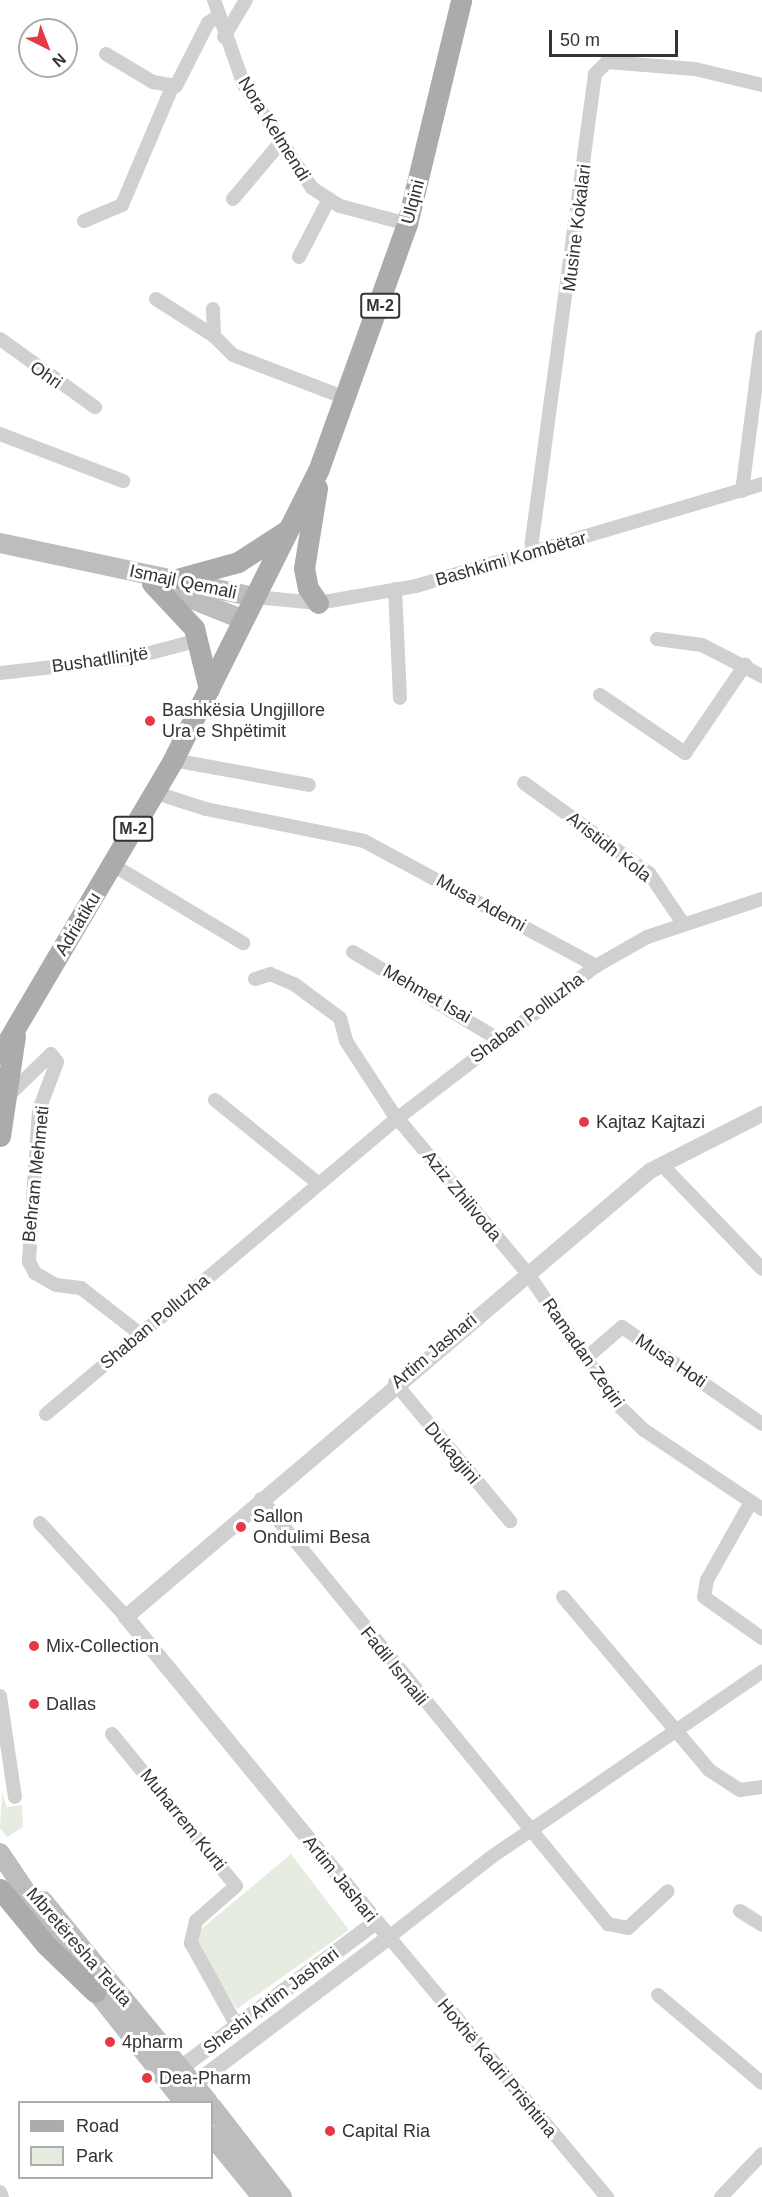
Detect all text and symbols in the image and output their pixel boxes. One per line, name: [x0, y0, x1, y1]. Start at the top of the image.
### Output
north arrow: [18, 18, 78, 78]
scale bar: [552, 18, 681, 56]
text: 50 m: [560, 30, 600, 50]
text: N: [49, 50, 69, 70]
street label: Nora Kelmendi: [233, 73, 315, 185]
street label: Musine Kokalari: [558, 163, 596, 293]
street label: Ulqini: [397, 177, 429, 227]
road number: M-2: [359, 293, 401, 319]
street label: Ohri: [26, 356, 66, 394]
street label: Bashkimi Kombëtar: [433, 527, 589, 591]
street label: Ismajl Qemali: [127, 560, 239, 604]
street label: Bushatllinjtë: [50, 643, 150, 677]
place label: Bashkësia Ungjillore Ura e Shpëtimit: [162, 700, 325, 742]
marker: Bashkësia Ungjillore Ura e Shpëtimit: [143, 714, 157, 728]
street label: Aristidh Kola: [563, 807, 655, 887]
road number: M-2: [112, 816, 154, 842]
street label: Musa Ademi: [432, 869, 530, 937]
street label: Adriatiku: [51, 888, 105, 960]
street label: Mehmet Isai: [379, 960, 475, 1028]
street label: Shaban Polluzha: [466, 968, 588, 1068]
street label: Behram Mehmeti: [18, 1105, 54, 1243]
place label: Kajtaz Kajtazi: [596, 1111, 705, 1133]
marker: Kajtaz Kajtazi: [577, 1115, 591, 1129]
street label: Aziz Zhilivoda: [418, 1147, 506, 1245]
street label: Shaban Polluzha: [96, 1270, 214, 1374]
street label: Ramadan Zeqiri: [537, 1294, 629, 1412]
street label: Artim Jashari: [387, 1309, 481, 1393]
street label: Musa Hoti: [631, 1329, 711, 1393]
street label: Dukagjini: [420, 1418, 484, 1488]
place label: Sallon Ondulimi Besa: [253, 1506, 370, 1549]
marker: Sallon Ondulimi Besa: [234, 1520, 248, 1534]
street label: Fadil Ismaili: [356, 1622, 432, 1710]
place label: Mix-Collection: [46, 1635, 159, 1657]
marker: Mix-Collection: [27, 1639, 41, 1653]
place label: Dallas: [46, 1693, 96, 1715]
marker: Dallas: [27, 1697, 41, 1711]
street label: Muharrem Kurti: [136, 1765, 230, 1875]
street label: Artim Jashari: [299, 1831, 381, 1927]
street label: Mbretëresha Teuta: [22, 1883, 136, 2011]
street label: Sheshi Artim Jashari: [199, 1943, 343, 2059]
street label: Hoxhë Kadri Prishtina: [433, 1994, 561, 2142]
place label: 4pharm: [122, 2031, 183, 2053]
marker: 4pharm: [103, 2035, 117, 2049]
place label: Dea-Pharm: [159, 2067, 251, 2089]
marker: Dea-Pharm: [140, 2071, 154, 2085]
legend: [18, 2101, 213, 2179]
text: Road: [76, 2116, 119, 2136]
place label: Capital Ria: [342, 2120, 430, 2142]
marker: Capital Ria: [323, 2124, 337, 2138]
text: Park: [76, 2146, 113, 2166]

